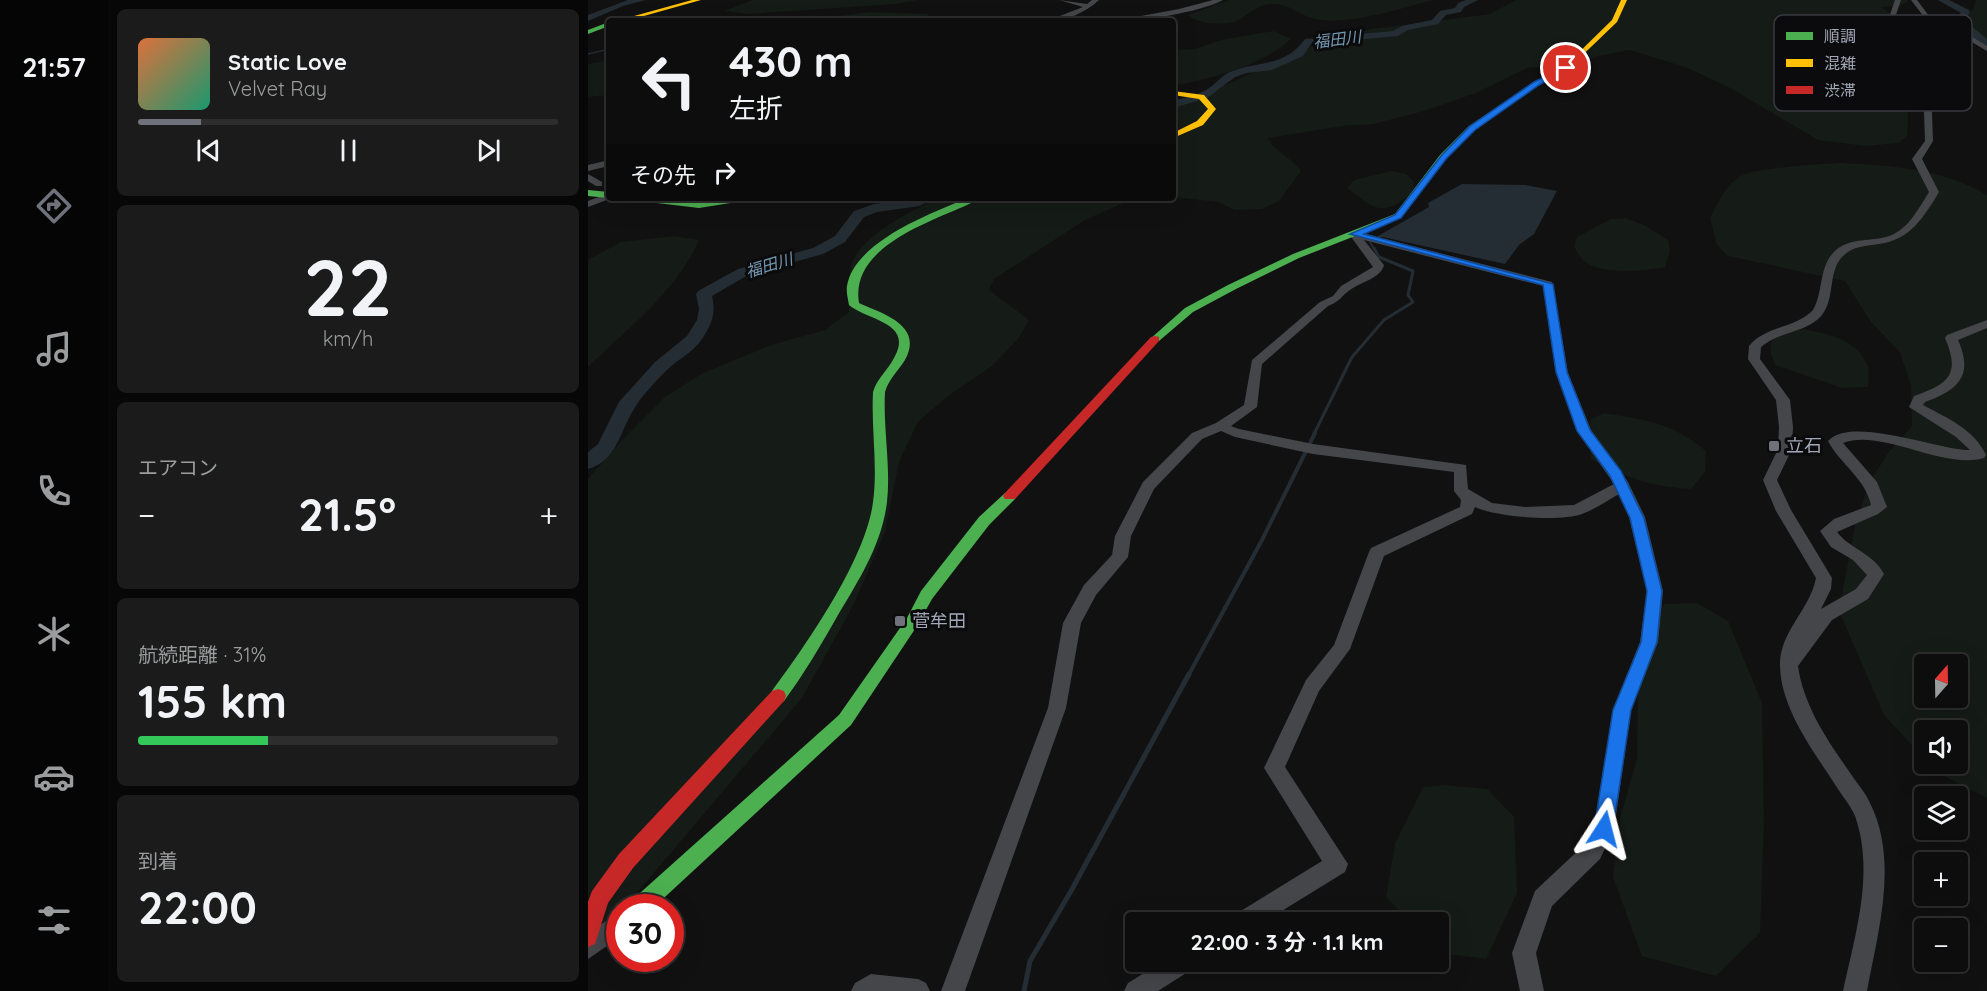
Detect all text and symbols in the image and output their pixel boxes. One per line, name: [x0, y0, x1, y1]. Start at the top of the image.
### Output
legend: [1774, 15, 1972, 111]
water label: 福田川: [1312, 26, 1364, 52]
text: 順調: [1824, 26, 1856, 46]
text: 430 m: [729, 35, 853, 88]
icon: left: [630, 42, 708, 120]
pin: [1540, 42, 1591, 93]
text: Static Love: [228, 48, 347, 76]
text: 21:57: [22, 50, 86, 84]
icon: arrive: [1549, 51, 1582, 84]
text: 混雑: [1824, 53, 1856, 73]
text: Velvet Ray: [228, 76, 327, 101]
text: 渋滞: [1824, 80, 1856, 100]
text: 左折: [729, 91, 783, 125]
icon: previous: [192, 134, 225, 167]
icon: pause: [332, 134, 365, 167]
icon: next: [472, 134, 505, 167]
icon: right: [708, 156, 741, 189]
text: その先: [630, 161, 696, 189]
icon: directions: [33, 185, 75, 227]
text: 22: [304, 238, 392, 336]
water label: 福田川: [743, 248, 797, 282]
text: km/h: [323, 326, 373, 351]
icon: music: [33, 328, 75, 370]
place label: 立石: [1786, 434, 1822, 457]
marker: 立石: [1767, 439, 1781, 453]
text: エアコン: [138, 455, 218, 480]
icon: phone: [33, 470, 75, 512]
text: 21.5°: [298, 486, 396, 542]
text: −: [138, 494, 155, 535]
text: +: [539, 494, 558, 535]
place label: 菅牟田: [912, 609, 966, 632]
icon: climate: [33, 613, 75, 655]
marker: 菅牟田: [893, 614, 907, 628]
text: 航続距離 · 31%: [138, 642, 266, 667]
north arrow: [1914, 654, 1968, 708]
map controls: [1914, 654, 1968, 972]
text: 155 km: [138, 673, 287, 729]
button: sound: [1914, 720, 1968, 774]
icon: car: [33, 756, 75, 798]
button: layers: [1914, 786, 1968, 840]
position arrow: [1572, 797, 1636, 861]
text: 到着: [138, 848, 178, 873]
button: +: [1914, 852, 1968, 906]
text: 22:00: [138, 879, 257, 935]
speed limit sign: 30: [606, 894, 684, 972]
icon: filters: [33, 899, 75, 941]
button: −: [1914, 918, 1968, 972]
text: 22:00 · 3 分 · 1.1 km: [1191, 928, 1383, 956]

